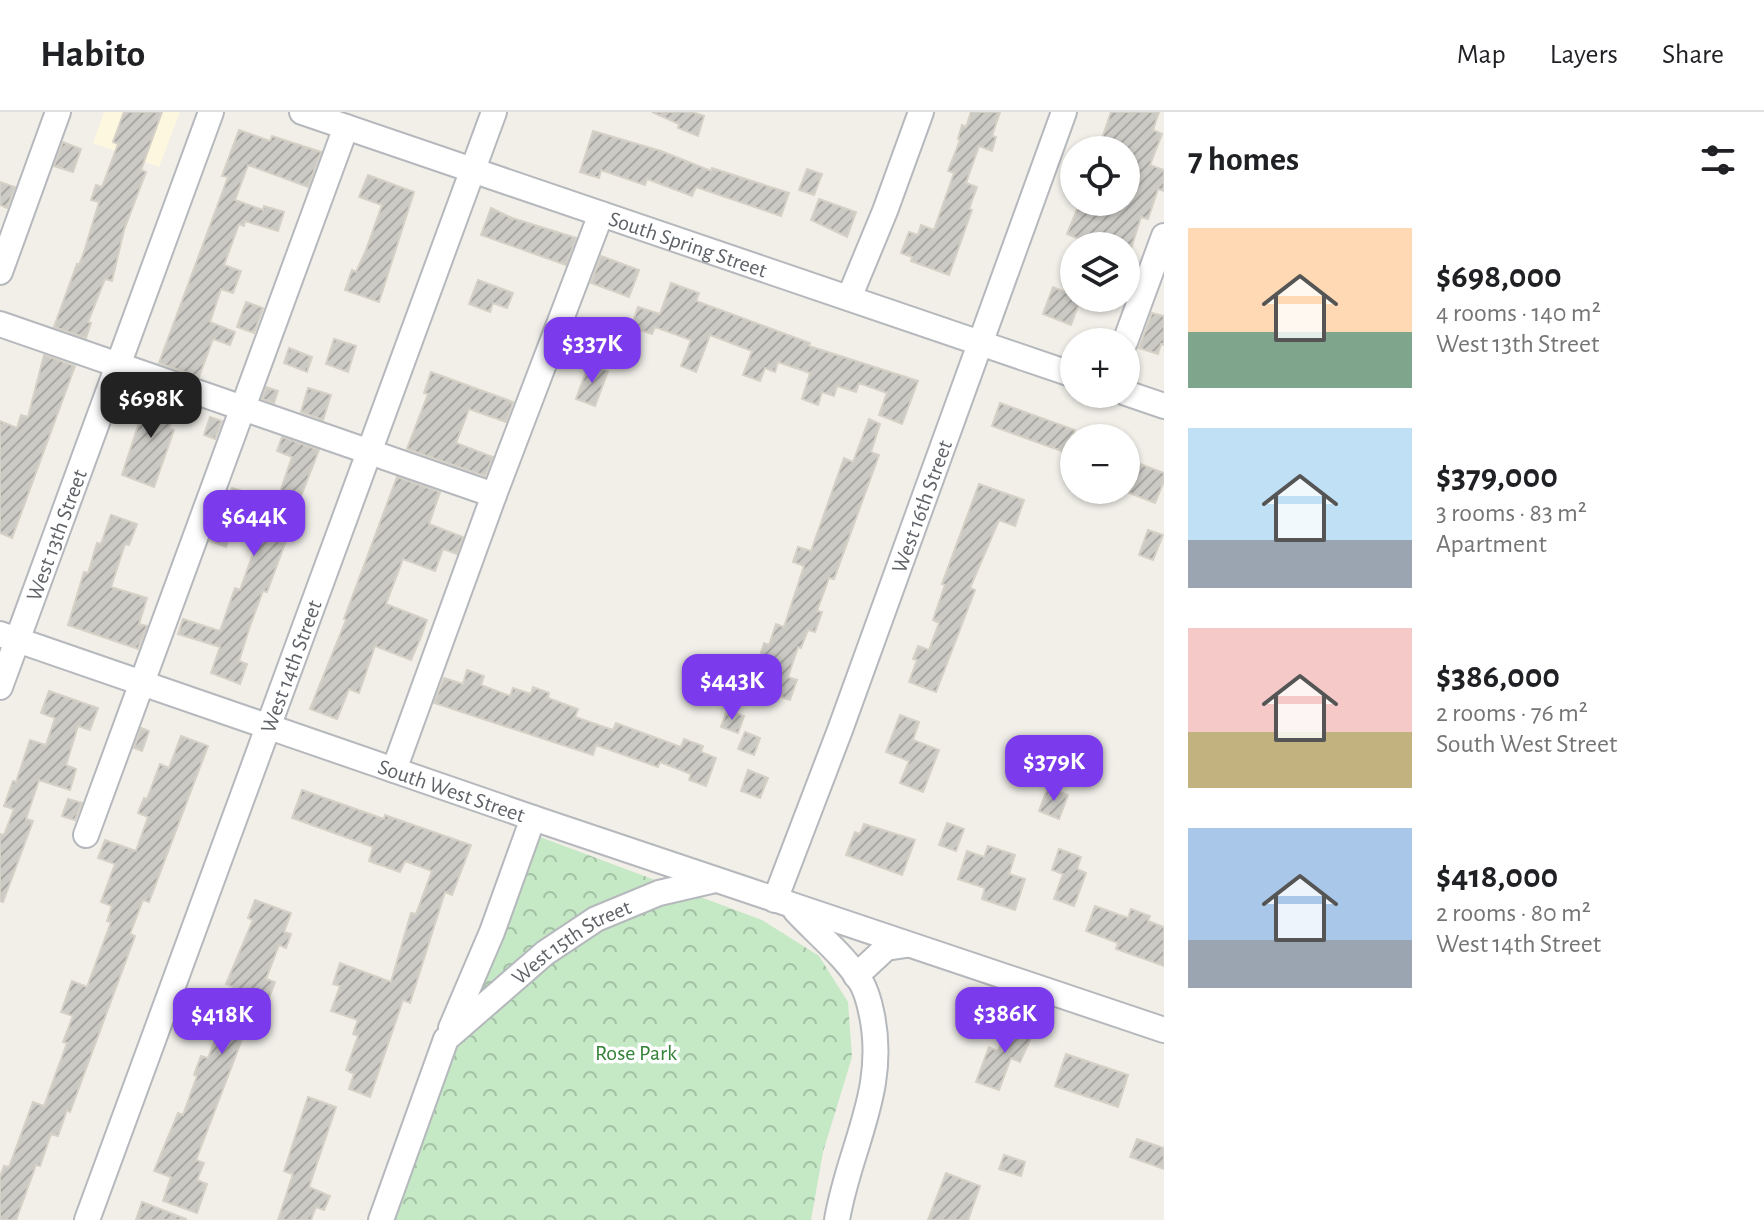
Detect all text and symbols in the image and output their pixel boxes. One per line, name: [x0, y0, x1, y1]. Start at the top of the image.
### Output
text: Habito: [40, 36, 145, 74]
text: Map: [1457, 41, 1506, 69]
text: Layers: [1550, 41, 1618, 69]
text: Share: [1662, 41, 1724, 69]
map controls: [1060, 136, 1140, 504]
button: locate: [1060, 136, 1140, 216]
icon: filters: [1696, 138, 1740, 182]
text: 7 homes: [1188, 143, 1299, 177]
street label: South Spring Street: [606, 207, 770, 282]
button: layers: [1060, 232, 1140, 312]
icon: home: [1252, 260, 1348, 356]
text: $698,000: [1436, 260, 1562, 294]
text: 4 rooms · 140 m²: [1436, 300, 1601, 326]
pin: $337K: [536, 317, 648, 385]
button: +: [1060, 328, 1140, 408]
text: $337K: [562, 330, 622, 356]
text: West 13th Street: [1436, 331, 1599, 357]
pin: $698K: [95, 372, 207, 440]
text: $698K: [119, 385, 183, 411]
button: −: [1060, 424, 1140, 504]
street label: West 16th Street: [888, 437, 956, 576]
icon: home: [1252, 460, 1348, 556]
text: $379,000: [1436, 460, 1558, 494]
street label: West 13th Street: [23, 467, 91, 604]
pin: $644K: [198, 490, 310, 558]
text: 3 rooms · 83 m²: [1436, 500, 1587, 526]
text: $644K: [221, 503, 287, 529]
text: Apartment: [1436, 531, 1547, 557]
street label: West 14th Street: [257, 597, 326, 736]
pin: $443K: [676, 654, 788, 722]
icon: home: [1252, 660, 1348, 756]
text: $386,000: [1436, 660, 1560, 694]
text: $443K: [700, 667, 764, 693]
text: 2 rooms · 76 m²: [1436, 700, 1588, 726]
text: South West Street: [1436, 731, 1617, 757]
pin: $379K: [998, 735, 1110, 803]
text: $379K: [1023, 748, 1085, 774]
street label: South West Street: [375, 755, 528, 826]
icon: home: [1252, 860, 1348, 956]
text: $418,000: [1436, 860, 1558, 894]
street label: West 15th Street: [508, 896, 634, 989]
text: 2 rooms · 80 m²: [1436, 900, 1591, 926]
text: West 14th Street: [1436, 931, 1601, 957]
pin: $386K: [949, 987, 1061, 1055]
pin: $418K: [166, 988, 278, 1056]
text: $386K: [973, 1000, 1037, 1026]
text: $418K: [191, 1001, 253, 1027]
park label: Rose Park: [595, 1042, 677, 1064]

